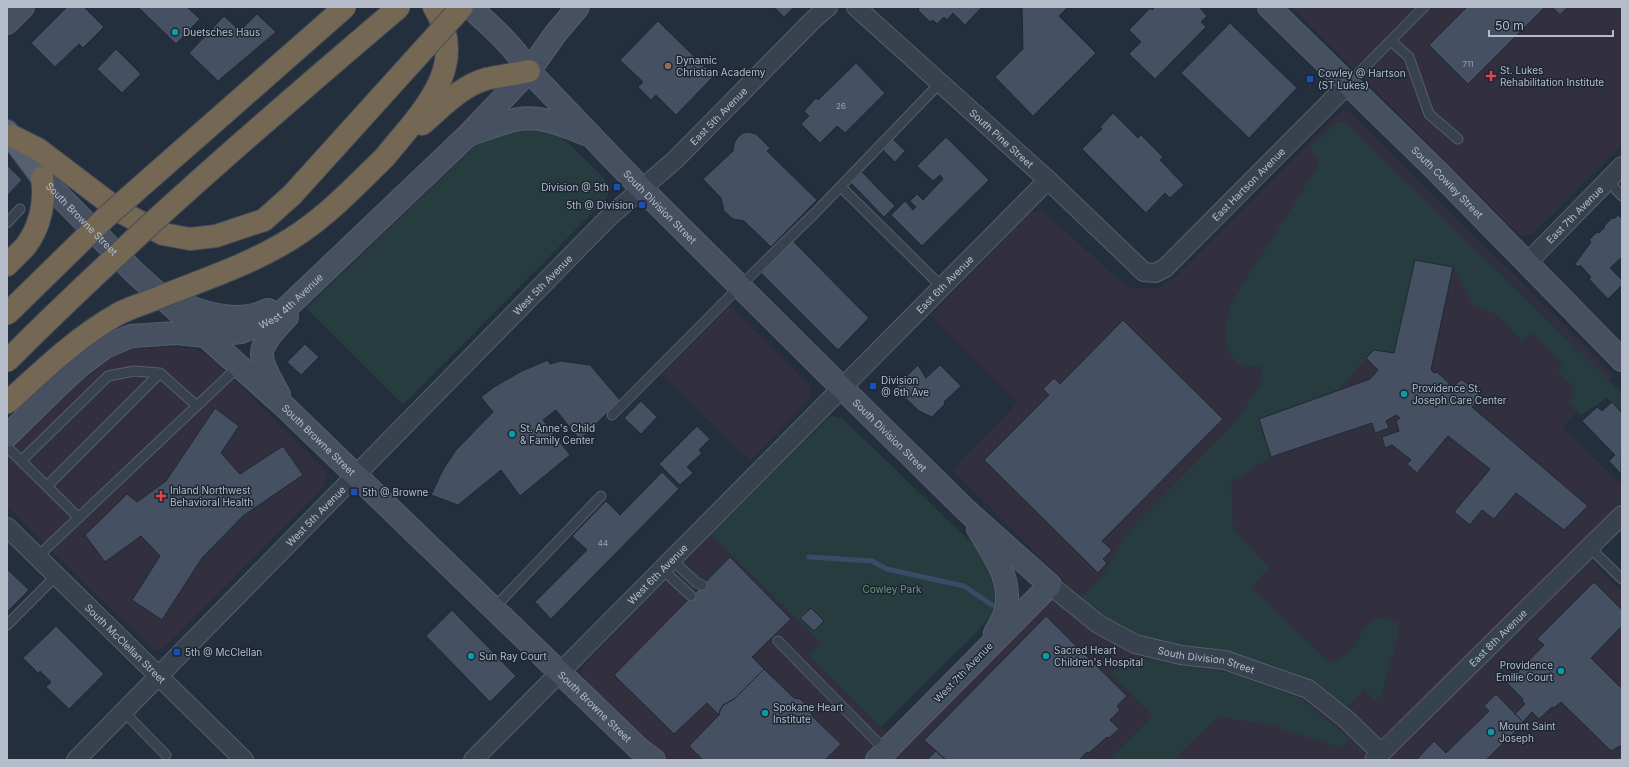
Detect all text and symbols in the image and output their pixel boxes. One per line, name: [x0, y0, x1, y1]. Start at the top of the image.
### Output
scale bar: [1489, 12, 1613, 38]
text: 50 m: [1495, 18, 1524, 33]
place label: Duetsches Haus: [183, 26, 260, 38]
marker: Duetsches Haus: [170, 27, 180, 37]
place label: Dynamic Christian Academy: [676, 54, 766, 78]
house number: 711: [1462, 59, 1474, 69]
marker: Dynamic Christian Academy: [663, 61, 673, 71]
place label: St. Lukes Rehabilitation Institute: [1500, 64, 1604, 88]
place label: Cowley @ Hartson (ST Lukes): [1318, 67, 1406, 91]
marker: St. Lukes Rehabilitation Institute: [1485, 70, 1497, 82]
marker: Cowley @ Hartson (ST Lukes): [1305, 74, 1315, 84]
street label: East 5th Avenue: [687, 84, 750, 147]
house number: 26: [836, 101, 846, 111]
street label: South Pine Street: [967, 106, 1037, 171]
street label: South Cowley Street: [1409, 144, 1486, 221]
street label: East Hartson Avenue: [1210, 145, 1288, 223]
street label: South Division Street: [621, 167, 700, 246]
street label: South Browne Street: [44, 180, 121, 258]
place label: Division @ 5th: [541, 181, 609, 193]
marker: Division @ 5th: [612, 182, 622, 192]
street label: East 7th Avenue: [1544, 183, 1606, 246]
place label: 5th @ Division: [566, 199, 634, 211]
marker: 5th @ Division: [637, 200, 647, 210]
street label: West 5th Avenue: [510, 252, 575, 317]
street label: East 6th Avenue: [914, 253, 976, 316]
street label: West 4th Avenue: [257, 271, 325, 331]
place label: Division @ 6th Ave: [881, 374, 929, 398]
marker: Division @ 6th Ave: [868, 381, 878, 391]
place label: Providence St. Joseph Care Center: [1412, 382, 1507, 406]
marker: Providence St. Joseph Care Center: [1399, 389, 1409, 399]
street label: South Division Street: [850, 396, 930, 475]
street label: South Browne Street: [280, 401, 358, 478]
place label: St. Anne's Child & Family Center: [520, 422, 595, 446]
marker: St. Anne's Child & Family Center: [507, 429, 517, 439]
street label: West 5th Avenue: [283, 483, 348, 549]
place label: Inland Northwest Behavioral Health: [170, 484, 253, 508]
place label: 5th @ Browne: [362, 486, 429, 498]
marker: 5th @ Browne: [349, 487, 359, 497]
marker: Inland Northwest Behavioral Health: [155, 490, 167, 502]
house number: 44: [598, 538, 608, 548]
street label: West 6th Avenue: [625, 541, 690, 607]
park label: Cowley Park: [862, 583, 922, 595]
street label: South McClellan Street: [83, 601, 169, 686]
street label: East 8th Avenue: [1466, 606, 1529, 669]
street label: West 7th Avenue: [931, 639, 995, 705]
place label: Sacred Heart Children's Hospital: [1054, 644, 1143, 668]
street label: South Division Street: [1157, 644, 1257, 676]
place label: 5th @ McClellan: [185, 646, 262, 658]
marker: 5th @ McClellan: [172, 647, 182, 657]
place label: Sun Ray Court: [479, 650, 547, 662]
marker: Sun Ray Court: [466, 651, 476, 661]
marker: Sacred Heart Children's Hospital: [1041, 651, 1051, 661]
place label: Providence Emilie Court: [1496, 659, 1554, 683]
marker: Providence Emilie Court: [1556, 666, 1566, 676]
street label: South Browne Street: [556, 668, 635, 745]
place label: Spokane Heart Institute: [773, 701, 844, 725]
marker: Spokane Heart Institute: [760, 708, 770, 718]
place label: Mount Saint Joseph: [1499, 720, 1556, 744]
marker: Mount Saint Joseph: [1486, 727, 1496, 737]

